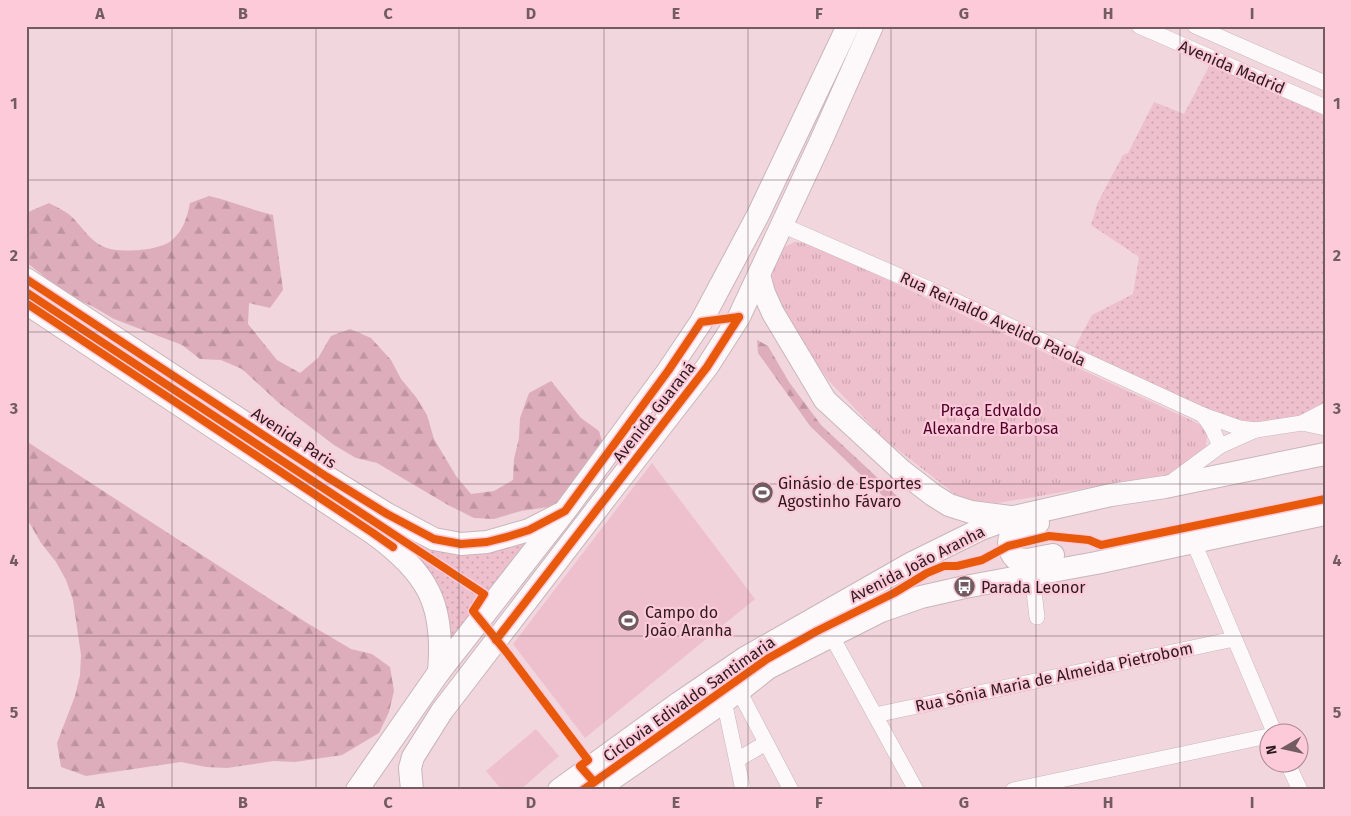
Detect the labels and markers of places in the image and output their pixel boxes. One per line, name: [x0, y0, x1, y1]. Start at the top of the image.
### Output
place label: Ginásio de Esportes Agostinho Fávaro: [778, 474, 921, 511]
sports icon: Ginásio de Esportes Agostinho Fávaro: [750, 480, 774, 504]
bus stop icon: Parada Leonor: [953, 575, 977, 599]
place label: Parada Leonor: [981, 578, 1086, 597]
place label: Campo do João Aranha: [645, 603, 732, 640]
sports icon: Campo do João Aranha: [617, 609, 641, 633]

